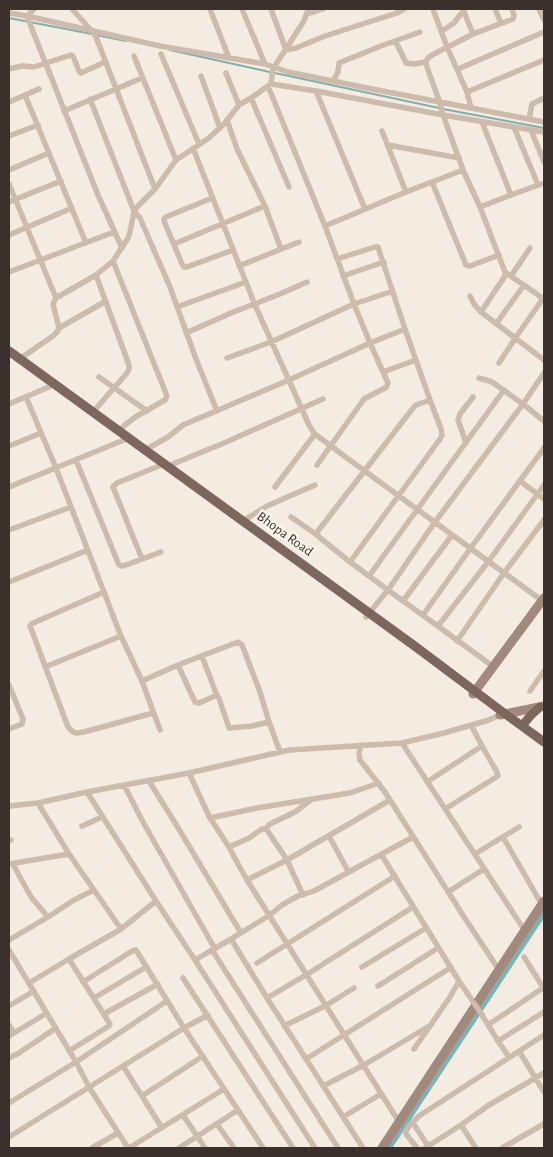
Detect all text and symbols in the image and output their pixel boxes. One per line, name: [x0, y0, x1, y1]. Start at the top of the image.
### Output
street label: Bhopa Road: [254, 508, 316, 560]

